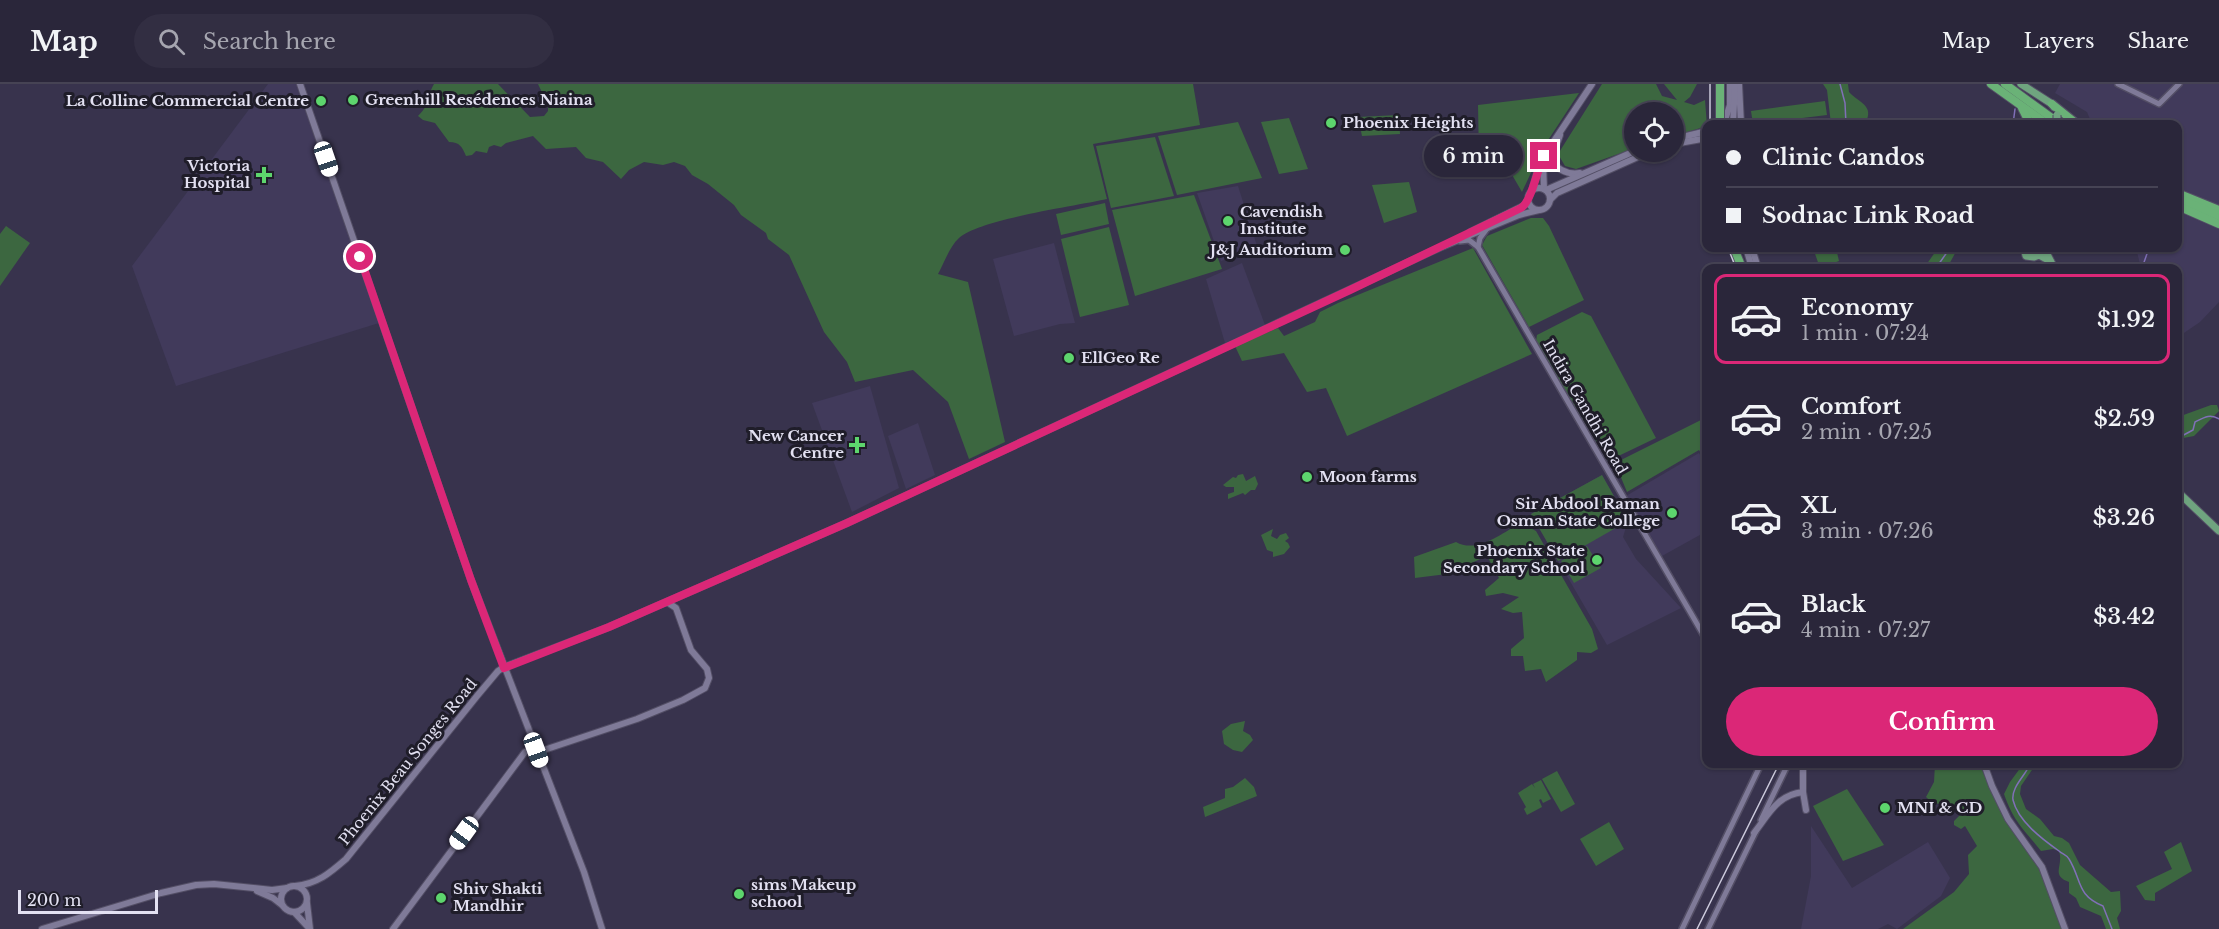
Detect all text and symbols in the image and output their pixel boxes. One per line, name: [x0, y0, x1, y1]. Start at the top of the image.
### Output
search box: [134, 14, 554, 68]
text: Map: [30, 24, 98, 59]
icon: search: [155, 25, 188, 58]
text: Search here: [203, 28, 336, 55]
text: Map: [1942, 28, 1991, 54]
text: Layers: [2024, 28, 2095, 54]
text: Share: [2128, 28, 2189, 54]
place label: Greenhill Resédences Niaina: [365, 90, 593, 109]
place label: La Colline Commercial Centre: [66, 91, 309, 110]
marker: Greenhill Resédences Niaina: [346, 93, 360, 107]
marker: La Colline Commercial Centre: [314, 94, 328, 108]
map controls: [1624, 102, 1684, 162]
button: locate: [1624, 102, 1684, 162]
place label: Phoenix Heights: [1343, 113, 1474, 132]
marker: Phoenix Heights: [1324, 116, 1338, 130]
callout: 6 min: [1424, 135, 1523, 177]
car: [312, 139, 340, 179]
route end: [1530, 142, 1557, 169]
text: 6 min: [1442, 144, 1505, 168]
text: Clinic Candos: [1762, 144, 1925, 171]
place label: Victoria Hospital: [184, 156, 251, 192]
marker: Victoria Hospital: [255, 166, 273, 184]
place label: Cavendish Institute: [1240, 202, 1323, 238]
text: Sodnac Link Road: [1762, 202, 1974, 229]
marker: Cavendish Institute: [1221, 214, 1235, 228]
place label: J&J Auditorium: [1207, 240, 1333, 259]
route start: [346, 243, 373, 270]
marker: J&J Auditorium: [1338, 243, 1352, 257]
icon: car: [1729, 292, 1783, 346]
text: Economy: [1801, 294, 1913, 321]
text: $1.92: [2097, 306, 2155, 333]
text: 1 min · 07:24: [1801, 321, 1929, 345]
street label: Indira Gandhi Road: [1539, 336, 1632, 478]
place label: EllGeo Re: [1081, 348, 1160, 367]
marker: EllGeo Re: [1062, 351, 1076, 365]
icon: car: [1729, 391, 1783, 445]
text: Comfort: [1801, 393, 1901, 420]
text: $2.59: [2094, 405, 2155, 432]
text: 2 min · 07:25: [1801, 420, 1932, 444]
place label: New Cancer Centre: [748, 426, 845, 462]
marker: New Cancer Centre: [848, 436, 866, 454]
place label: Moon farms: [1319, 467, 1417, 486]
marker: Moon farms: [1300, 470, 1314, 484]
icon: car: [1729, 490, 1783, 544]
text: XL: [1801, 492, 1836, 519]
place label: Sir Abdool Raman Osman State College: [1497, 494, 1660, 530]
text: $3.26: [2093, 504, 2155, 531]
marker: Sir Abdool Raman Osman State College: [1665, 506, 1679, 520]
text: 3 min · 07:26: [1801, 519, 1934, 543]
place label: Phoenix State Secondary School: [1443, 541, 1586, 577]
marker: Phoenix State Secondary School: [1590, 553, 1604, 567]
icon: car: [1729, 589, 1783, 643]
text: Black: [1801, 591, 1866, 618]
text: $3.42: [2093, 603, 2155, 630]
text: 4 min · 07:27: [1801, 618, 1930, 642]
street label: Phoenix Beau Songes Road: [335, 675, 481, 849]
button: Confirm: [1726, 687, 2158, 756]
car: [521, 730, 551, 770]
place label: MNI & CD: [1897, 798, 1982, 817]
marker: MNI & CD: [1878, 801, 1892, 815]
car: [446, 813, 482, 853]
place label: sims Makeup school: [751, 875, 856, 911]
place label: Shiv Shakti Mandhir: [453, 879, 543, 915]
scale bar: [18, 887, 158, 914]
marker: sims Makeup school: [732, 887, 746, 901]
text: 200 m: [27, 890, 81, 910]
marker: Shiv Shakti Mandhir: [434, 891, 448, 905]

